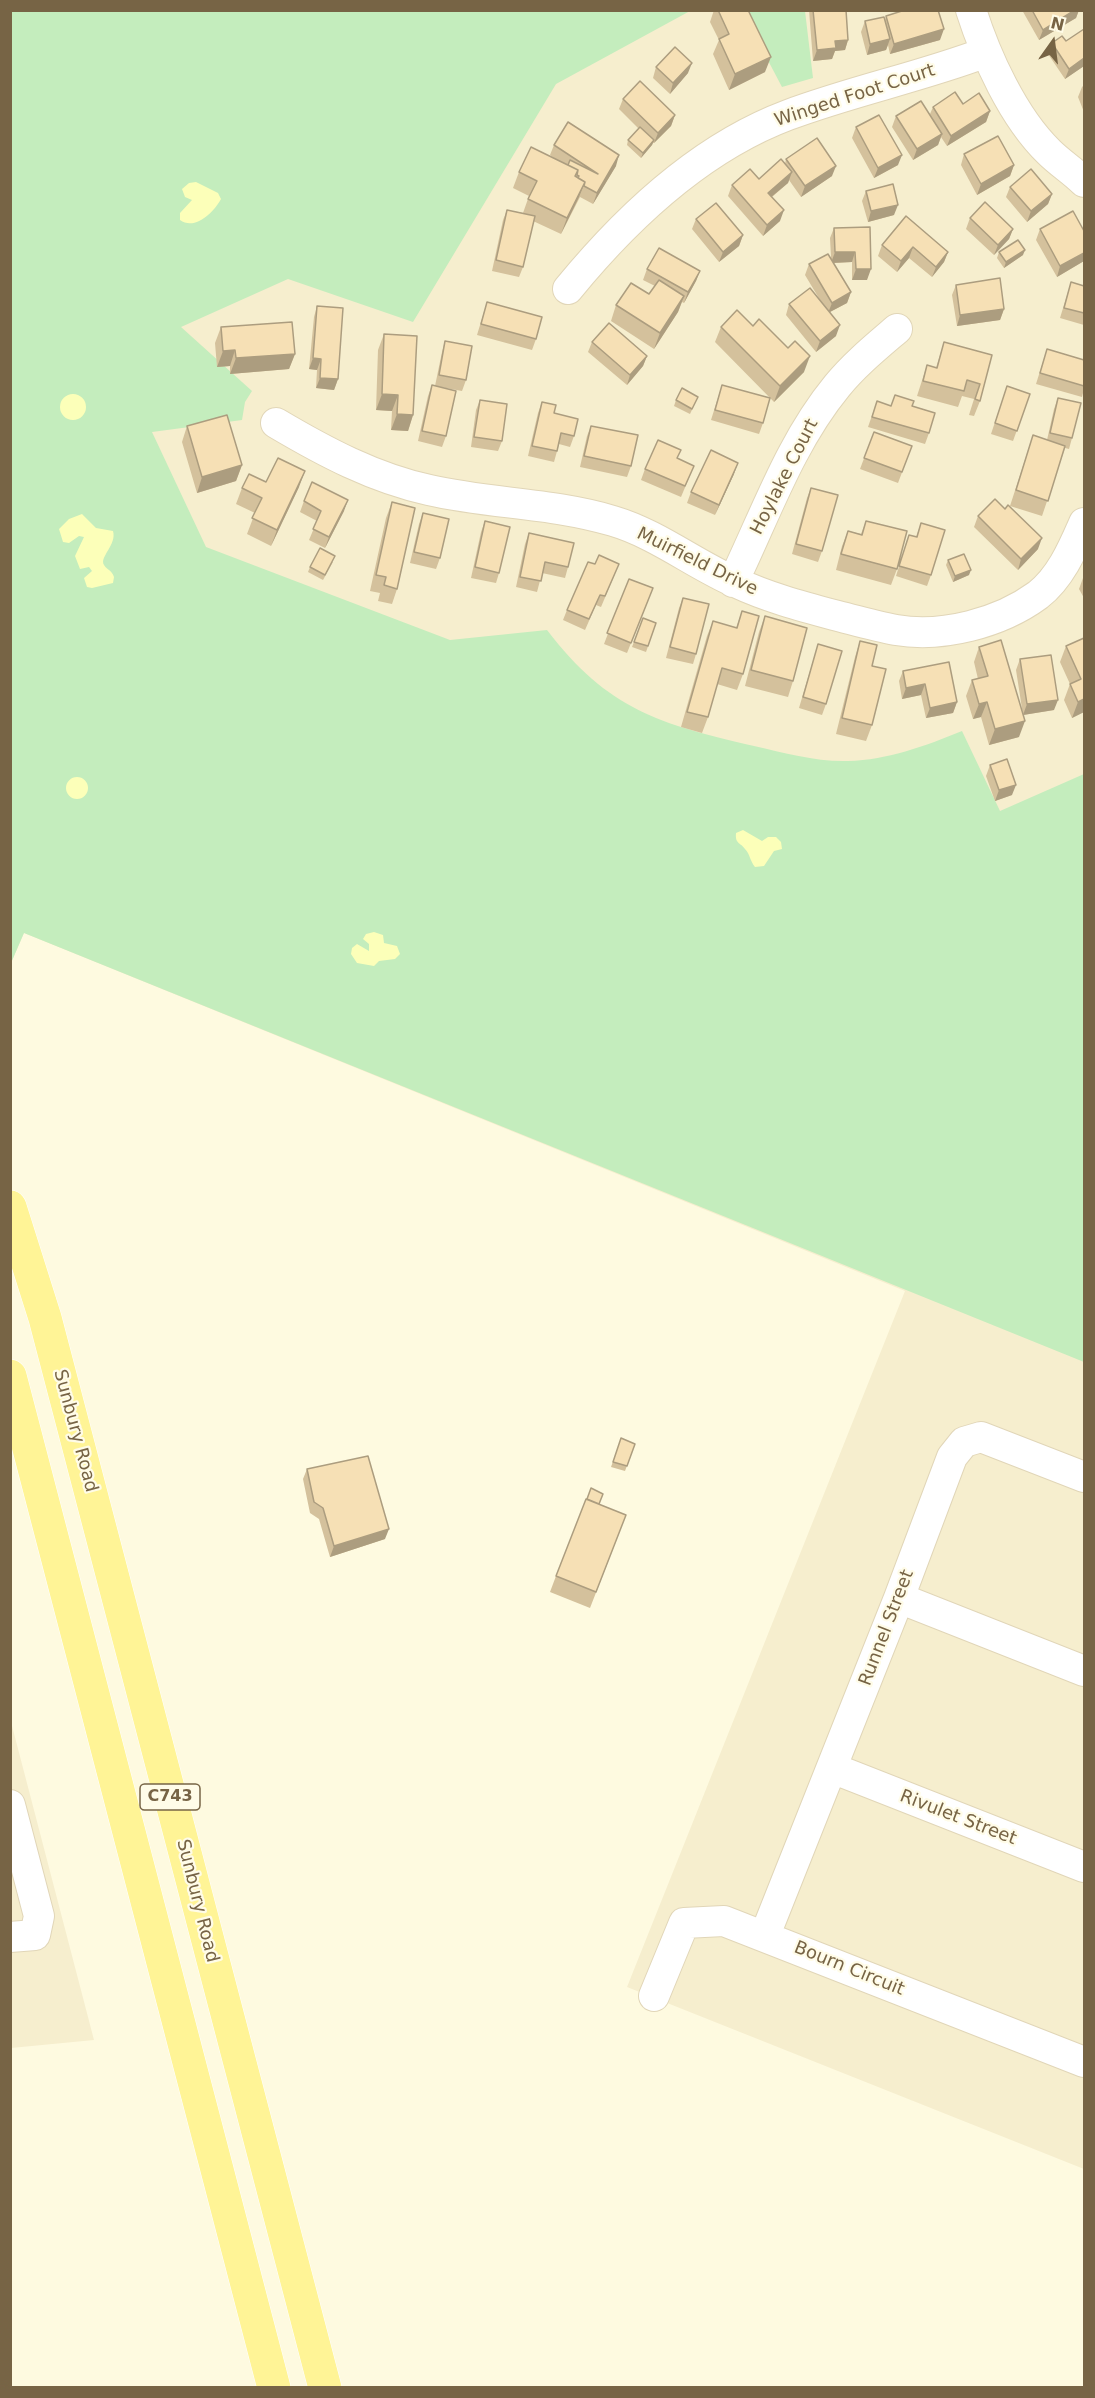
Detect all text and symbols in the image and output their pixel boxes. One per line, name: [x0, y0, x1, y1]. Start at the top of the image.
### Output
north arrow: [1023, 12, 1083, 72]
text: N: [1049, 13, 1066, 35]
street label: Winged Foot Court: [772, 60, 938, 132]
street label: Hoylake Court: [746, 415, 824, 539]
street label: Muirfield Drive: [633, 523, 761, 601]
street label: Sunbury Road: [48, 1367, 102, 1495]
street label: Runnel Street: [855, 1567, 919, 1689]
road number: C743: [140, 1784, 200, 1810]
street label: Rivulet Street: [897, 1786, 1019, 1850]
street label: Sunbury Road: [171, 1837, 223, 1965]
street label: Bourn Circuit: [791, 1937, 907, 2001]

